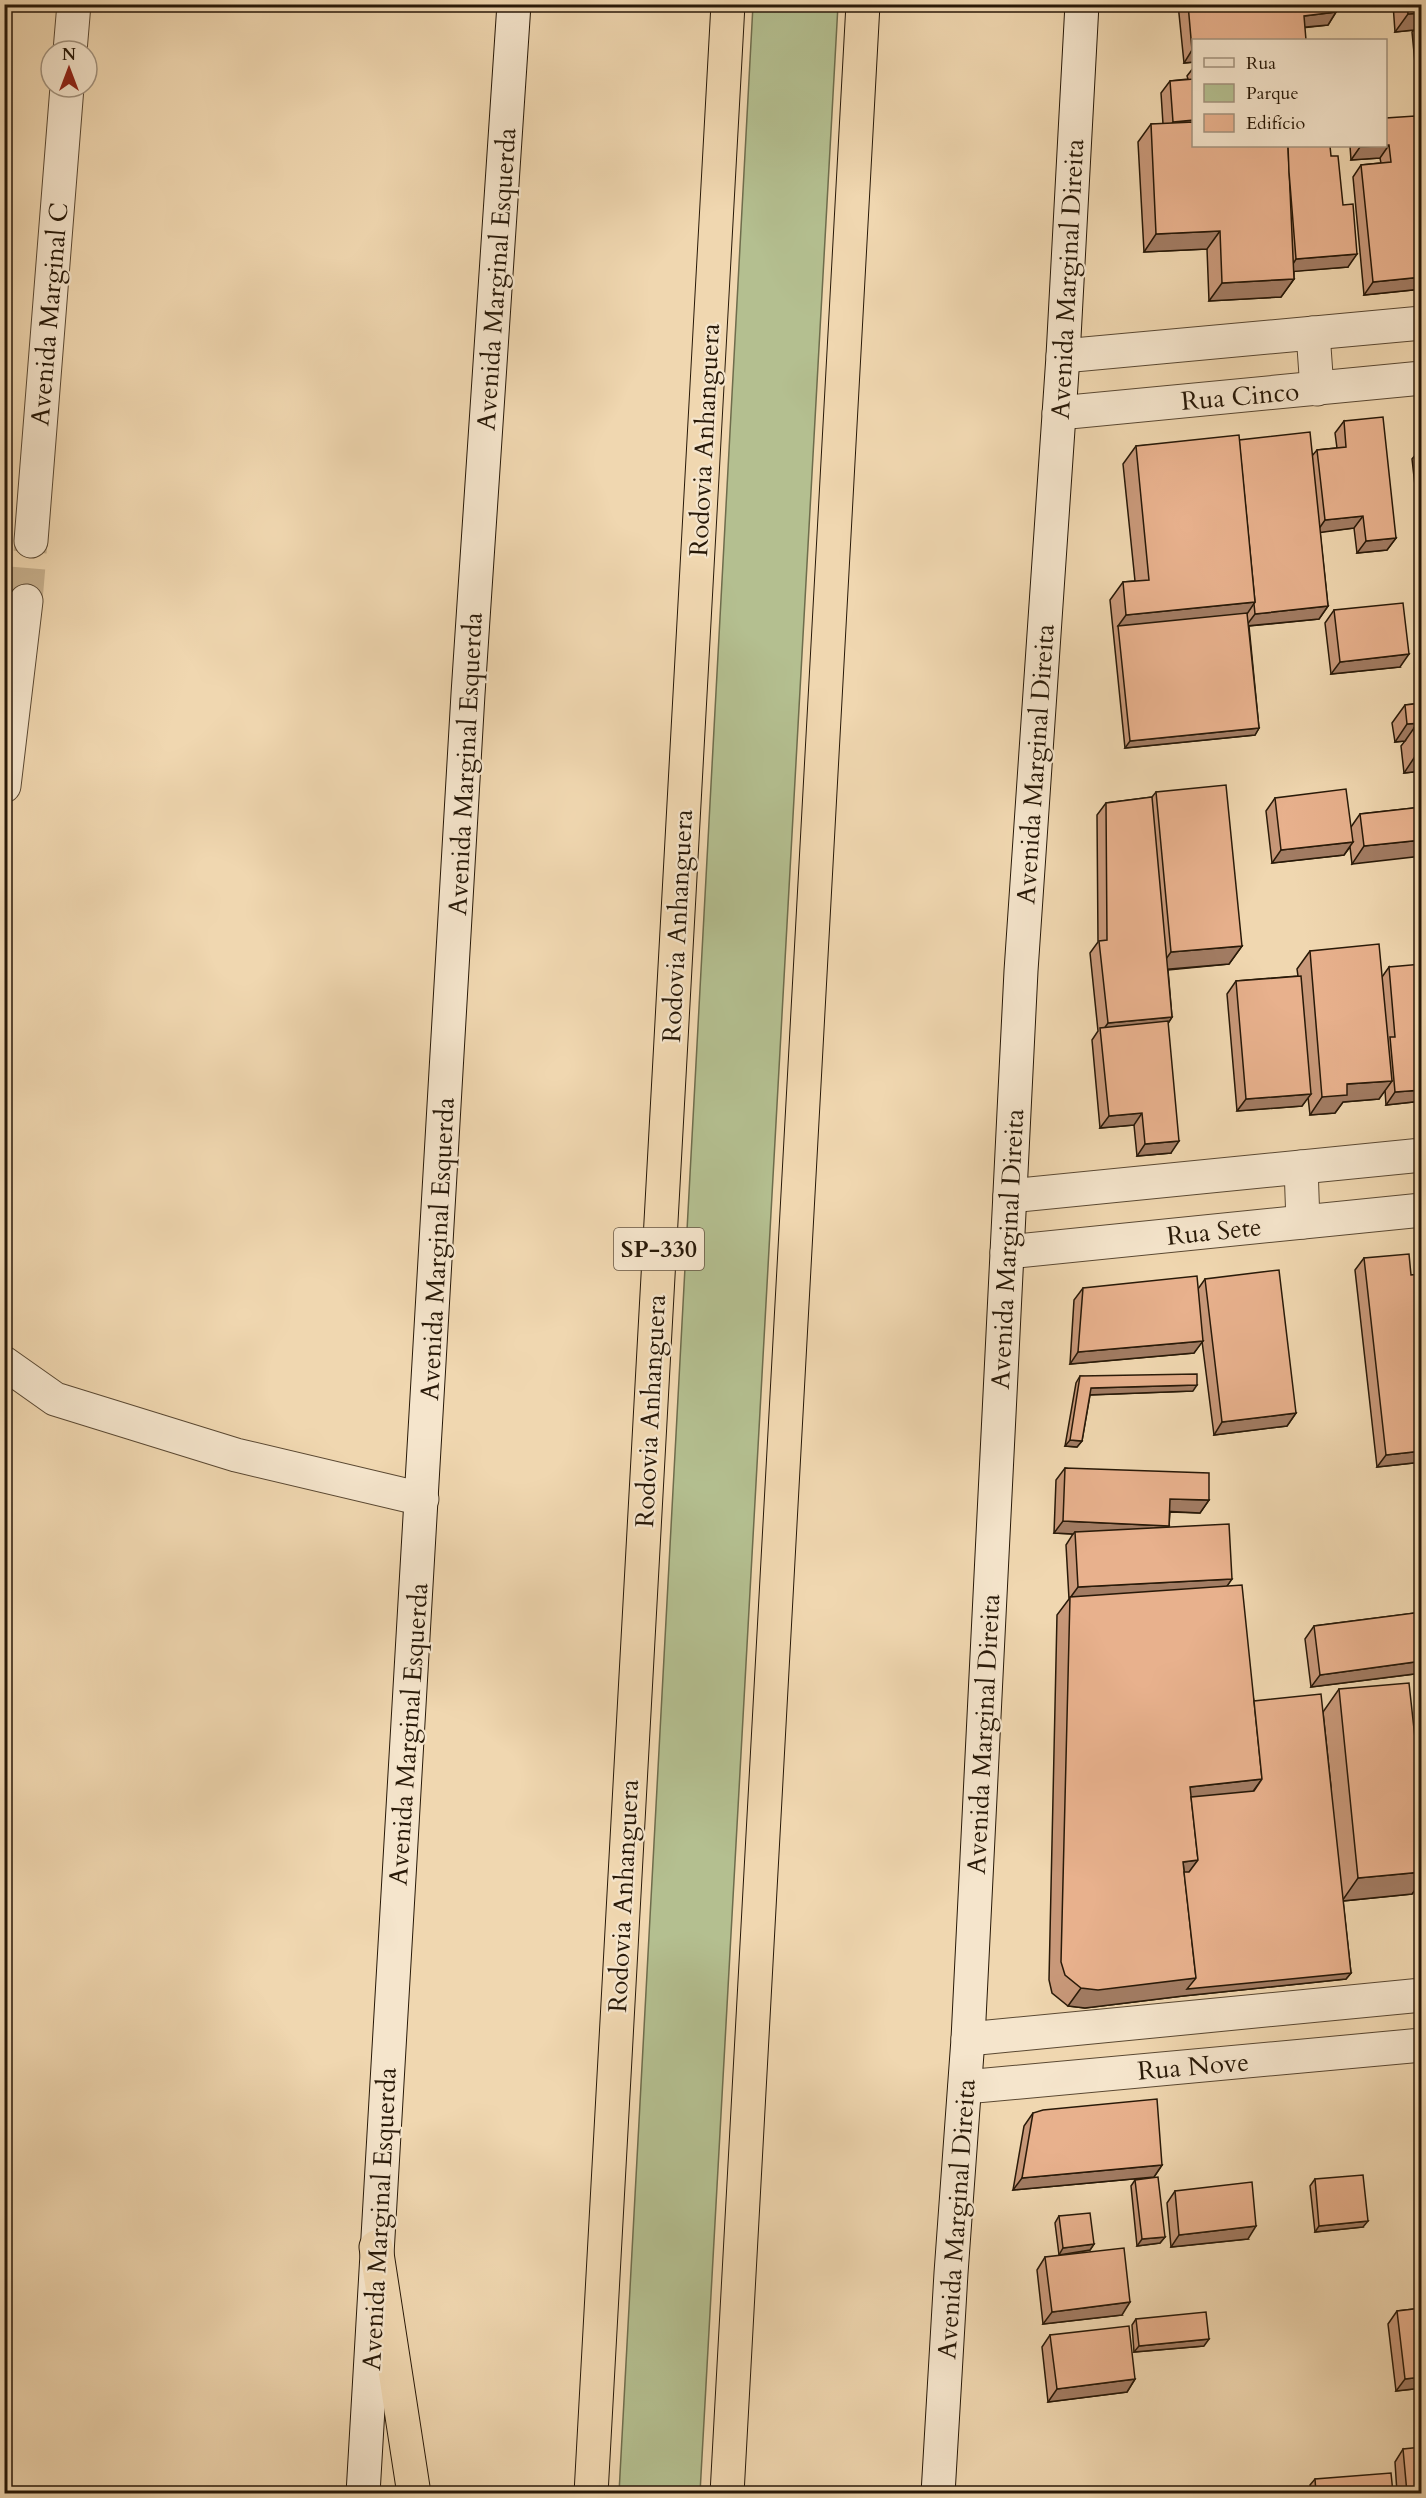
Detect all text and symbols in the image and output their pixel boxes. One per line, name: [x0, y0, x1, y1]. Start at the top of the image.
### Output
north arrow: [39, 39, 99, 99]
legend: [1192, 39, 1387, 147]
text: N: [62, 44, 76, 66]
text: Rua: [1246, 51, 1276, 76]
text: Parque: [1246, 81, 1299, 106]
text: Edifício: [1246, 111, 1306, 136]
street label: Avenida Marginal Esquerda: [468, 126, 525, 432]
street label: Avenida Marginal Direita: [1043, 138, 1092, 420]
street label: Avenida Marginal C: [22, 201, 77, 427]
street label: Rodovia Anhanguera: [681, 322, 728, 558]
street label: Rua Cinco: [1180, 374, 1301, 419]
street label: Avenida Marginal Esquerda: [440, 612, 491, 917]
street label: Avenida Marginal Direita: [1008, 623, 1063, 905]
street label: Rodovia Anhanguera: [654, 808, 701, 1044]
street label: Avenida Marginal Esquerda: [412, 1097, 463, 1402]
street label: Avenida Marginal Direita: [983, 1108, 1032, 1390]
street label: Rua Sete: [1165, 1209, 1263, 1254]
road number: SP-330: [614, 1228, 704, 1270]
street label: Rodovia Anhanguera: [627, 1293, 674, 1529]
street label: Avenida Marginal Esquerda: [380, 1581, 437, 1887]
street label: Avenida Marginal Direita: [959, 1593, 1008, 1875]
street label: Rodovia Anhanguera: [600, 1778, 647, 2014]
street label: Rua Nove: [1136, 2044, 1250, 2089]
street label: Avenida Marginal Esquerda: [354, 2067, 405, 2372]
street label: Avenida Marginal Direita: [929, 2078, 984, 2360]

